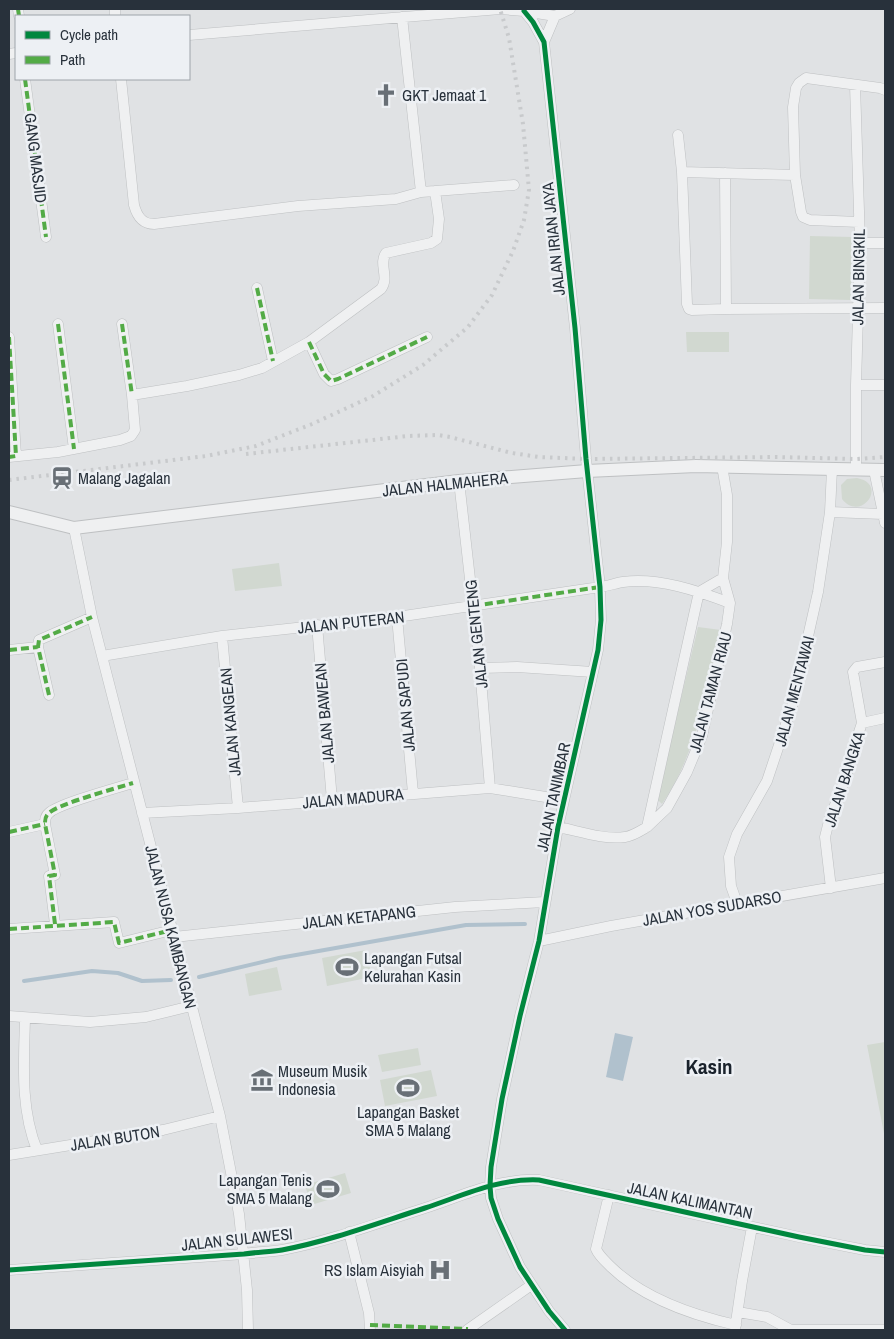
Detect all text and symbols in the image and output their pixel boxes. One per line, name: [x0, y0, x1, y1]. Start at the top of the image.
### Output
legend: [15, 15, 190, 80]
text: Cycle path: [60, 24, 118, 45]
text: Path: [60, 49, 85, 70]
church icon: GKT Jemaat 1: [373, 82, 399, 108]
place label: GKT Jemaat 1: [402, 84, 487, 106]
street label: GANG MASJID: [20, 112, 52, 204]
street label: JALAN IRIAN JAYA: [536, 181, 570, 297]
street label: JALAN BINGKIL: [846, 228, 870, 325]
station icon: Malang Jagalan: [49, 465, 75, 491]
street label: JALAN HALMAHERA: [381, 466, 509, 502]
place label: Malang Jagalan: [78, 467, 171, 489]
street label: JALAN GENTENG: [459, 578, 493, 690]
street label: JALAN PUTERAN: [297, 605, 405, 639]
street label: JALAN TAMAN RIAU: [683, 629, 737, 755]
street label: JALAN MENTAWAI: [769, 633, 819, 749]
street label: JALAN SAPUDI: [390, 658, 420, 752]
street label: JALAN BAWEAN: [309, 662, 339, 764]
street label: JALAN KANGEAN: [214, 667, 246, 777]
street label: JALAN BANGKA: [818, 728, 870, 830]
street label: JALAN TANIMBAR: [531, 740, 575, 854]
street label: JALAN MADURA: [302, 783, 405, 813]
street label: JALAN NUSA KAMBANGAN: [140, 843, 202, 1011]
street label: JALAN YOS SUDARSO: [641, 885, 783, 931]
street label: JALAN KETAPANG: [301, 900, 417, 934]
place label: Lapangan Futsal Kelurahan Kasin: [364, 947, 462, 987]
sports icon: Lapangan Futsal Kelurahan Kasin: [334, 954, 360, 980]
district label: Kasin: [686, 1052, 732, 1081]
place label: Museum Musik Indonesia: [278, 1060, 367, 1100]
museum icon: Museum Musik Indonesia: [249, 1067, 275, 1093]
sports icon: Lapangan Basket SMA 5 Malang: [395, 1075, 421, 1101]
place label: Lapangan Basket SMA 5 Malang: [357, 1101, 459, 1141]
street label: JALAN BUTON: [69, 1120, 161, 1156]
place label: Lapangan Tenis SMA 5 Malang: [219, 1169, 313, 1209]
sports icon: Lapangan Tenis SMA 5 Malang: [315, 1176, 341, 1202]
street label: JALAN KALIMANTAN: [625, 1176, 755, 1224]
street label: JALAN SULAWESI: [180, 1222, 294, 1256]
hospital icon: RS Islam Aisyiah: [427, 1257, 453, 1283]
place label: RS Islam Aisyiah: [324, 1259, 424, 1281]

